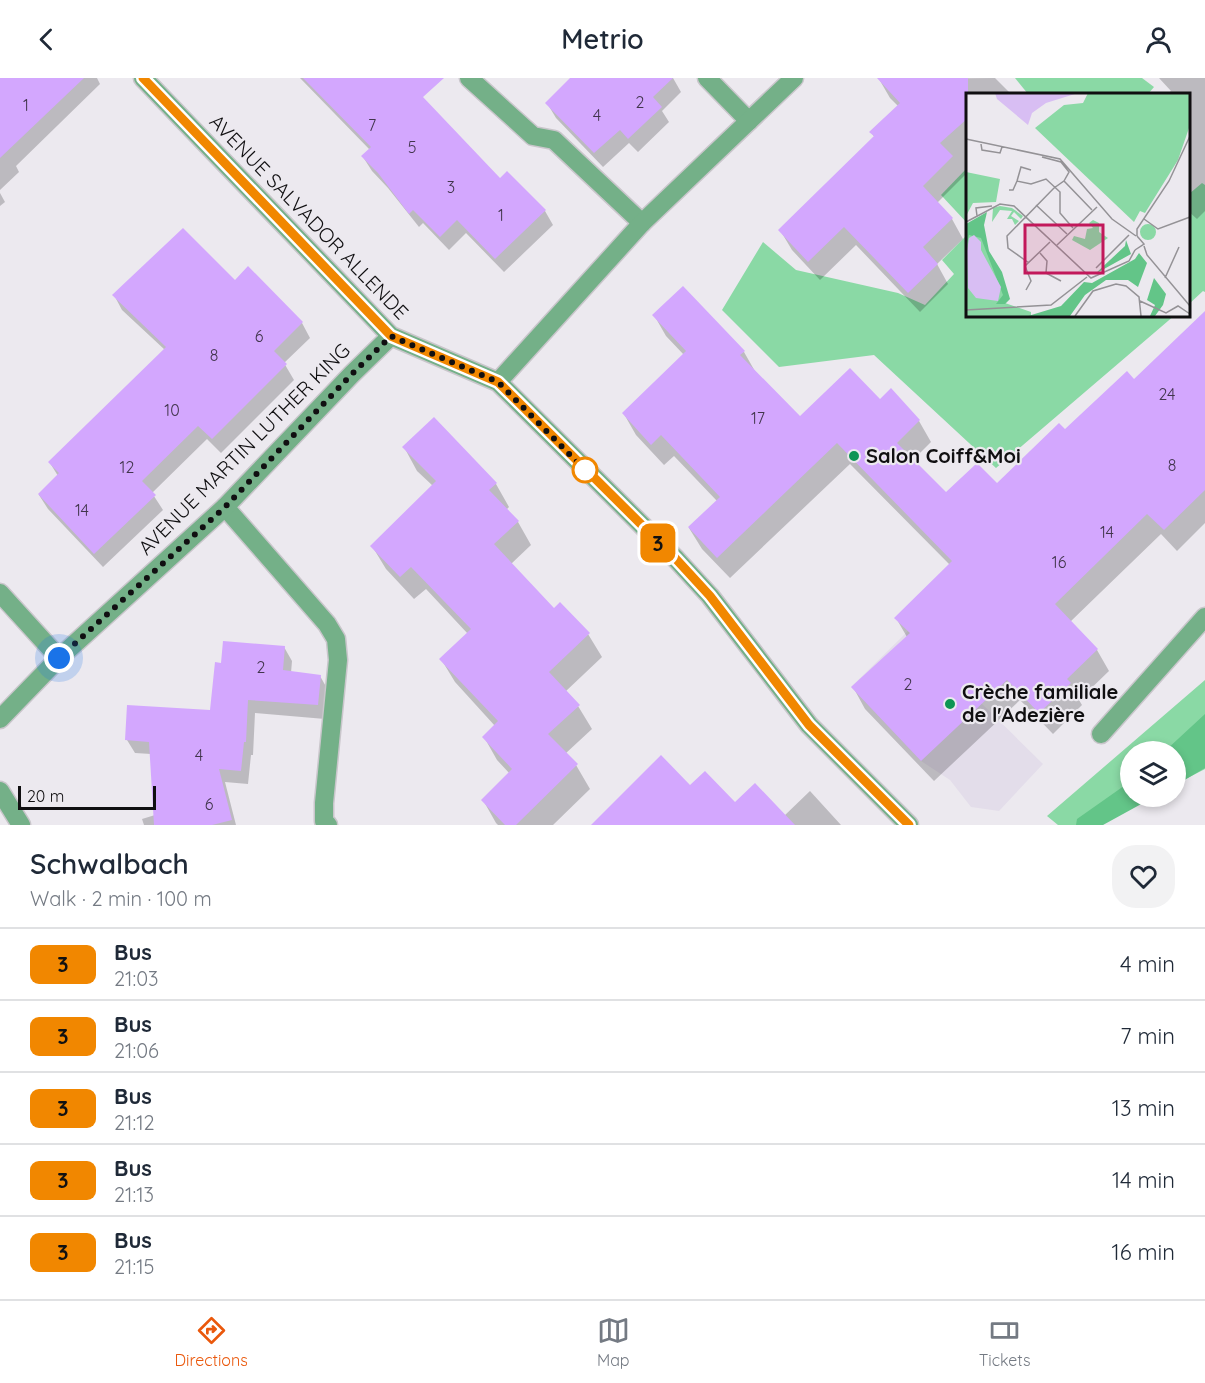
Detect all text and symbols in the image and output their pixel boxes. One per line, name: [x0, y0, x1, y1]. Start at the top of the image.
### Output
text: Metrio: [561, 22, 644, 56]
icon: back: [30, 23, 63, 56]
icon: person: [1142, 23, 1175, 56]
house number: 2: [636, 92, 645, 112]
inset map: [966, 93, 1190, 316]
house number: 1: [23, 95, 29, 115]
house number: 4: [593, 105, 601, 125]
street label: AVENUE SALVADOR ALLENDE: [205, 109, 414, 324]
house number: 7: [368, 115, 376, 135]
house number: 5: [408, 137, 416, 157]
house number: 3: [447, 177, 455, 197]
house number: 1: [498, 205, 504, 225]
house number: 6: [255, 326, 264, 346]
street label: AVENUE MARTIN LUTHER KING: [133, 338, 355, 560]
house number: 8: [210, 345, 218, 365]
house number: 24: [1158, 384, 1176, 404]
house number: 10: [164, 400, 180, 420]
house number: 17: [751, 408, 765, 428]
place label: Salon Coiff&Moi: [866, 443, 1021, 468]
marker: Salon Coiff&Moi: [847, 449, 861, 463]
house number: 8: [1168, 455, 1176, 475]
house number: 12: [120, 457, 135, 477]
unlabelled marker: [572, 457, 598, 483]
house number: 14: [75, 500, 89, 520]
house number: 14: [1100, 522, 1114, 542]
line badge: 3: [638, 524, 678, 562]
text: 3: [652, 530, 664, 556]
house number: 16: [1052, 552, 1067, 572]
your location: [44, 643, 74, 673]
house number: 2: [257, 657, 266, 677]
house number: 2: [904, 674, 913, 694]
place label: Crèche familiale de l'Adezière: [962, 679, 1118, 727]
marker: Crèche familiale de l'Adezière: [943, 697, 957, 711]
map controls: [1120, 741, 1186, 807]
button: layers: [1120, 741, 1186, 807]
house number: 4: [195, 745, 203, 765]
scale bar: [18, 783, 156, 810]
text: 20 m: [27, 786, 64, 806]
house number: 6: [205, 794, 214, 814]
button: heart: [1112, 845, 1175, 908]
text: Schwalbach: [30, 846, 189, 881]
text: Walk · 2 min · 100 m: [30, 886, 212, 911]
text: Bus: [114, 938, 152, 966]
text: 4 min: [1120, 950, 1175, 978]
text: 3: [57, 951, 69, 977]
text: 21:03: [114, 966, 159, 991]
text: Bus: [114, 1010, 152, 1038]
text: 7 min: [1120, 1022, 1175, 1050]
text: 3: [57, 1023, 69, 1049]
text: 21:06: [114, 1038, 159, 1063]
text: Bus: [114, 1082, 152, 1110]
text: 13 min: [1112, 1094, 1175, 1122]
text: 3: [57, 1095, 69, 1121]
text: 21:12: [114, 1110, 155, 1135]
text: Bus: [114, 1154, 152, 1182]
text: 14 min: [1112, 1166, 1175, 1194]
text: 3: [57, 1167, 69, 1193]
text: 21:13: [114, 1182, 154, 1207]
text: Bus: [114, 1226, 152, 1254]
text: 16 min: [1112, 1238, 1175, 1266]
text: 3: [57, 1239, 69, 1265]
text: 21:15: [114, 1254, 155, 1279]
tab: Directions: [174, 1314, 248, 1370]
tab: Map: [597, 1314, 630, 1370]
tab: Tickets: [979, 1314, 1031, 1370]

